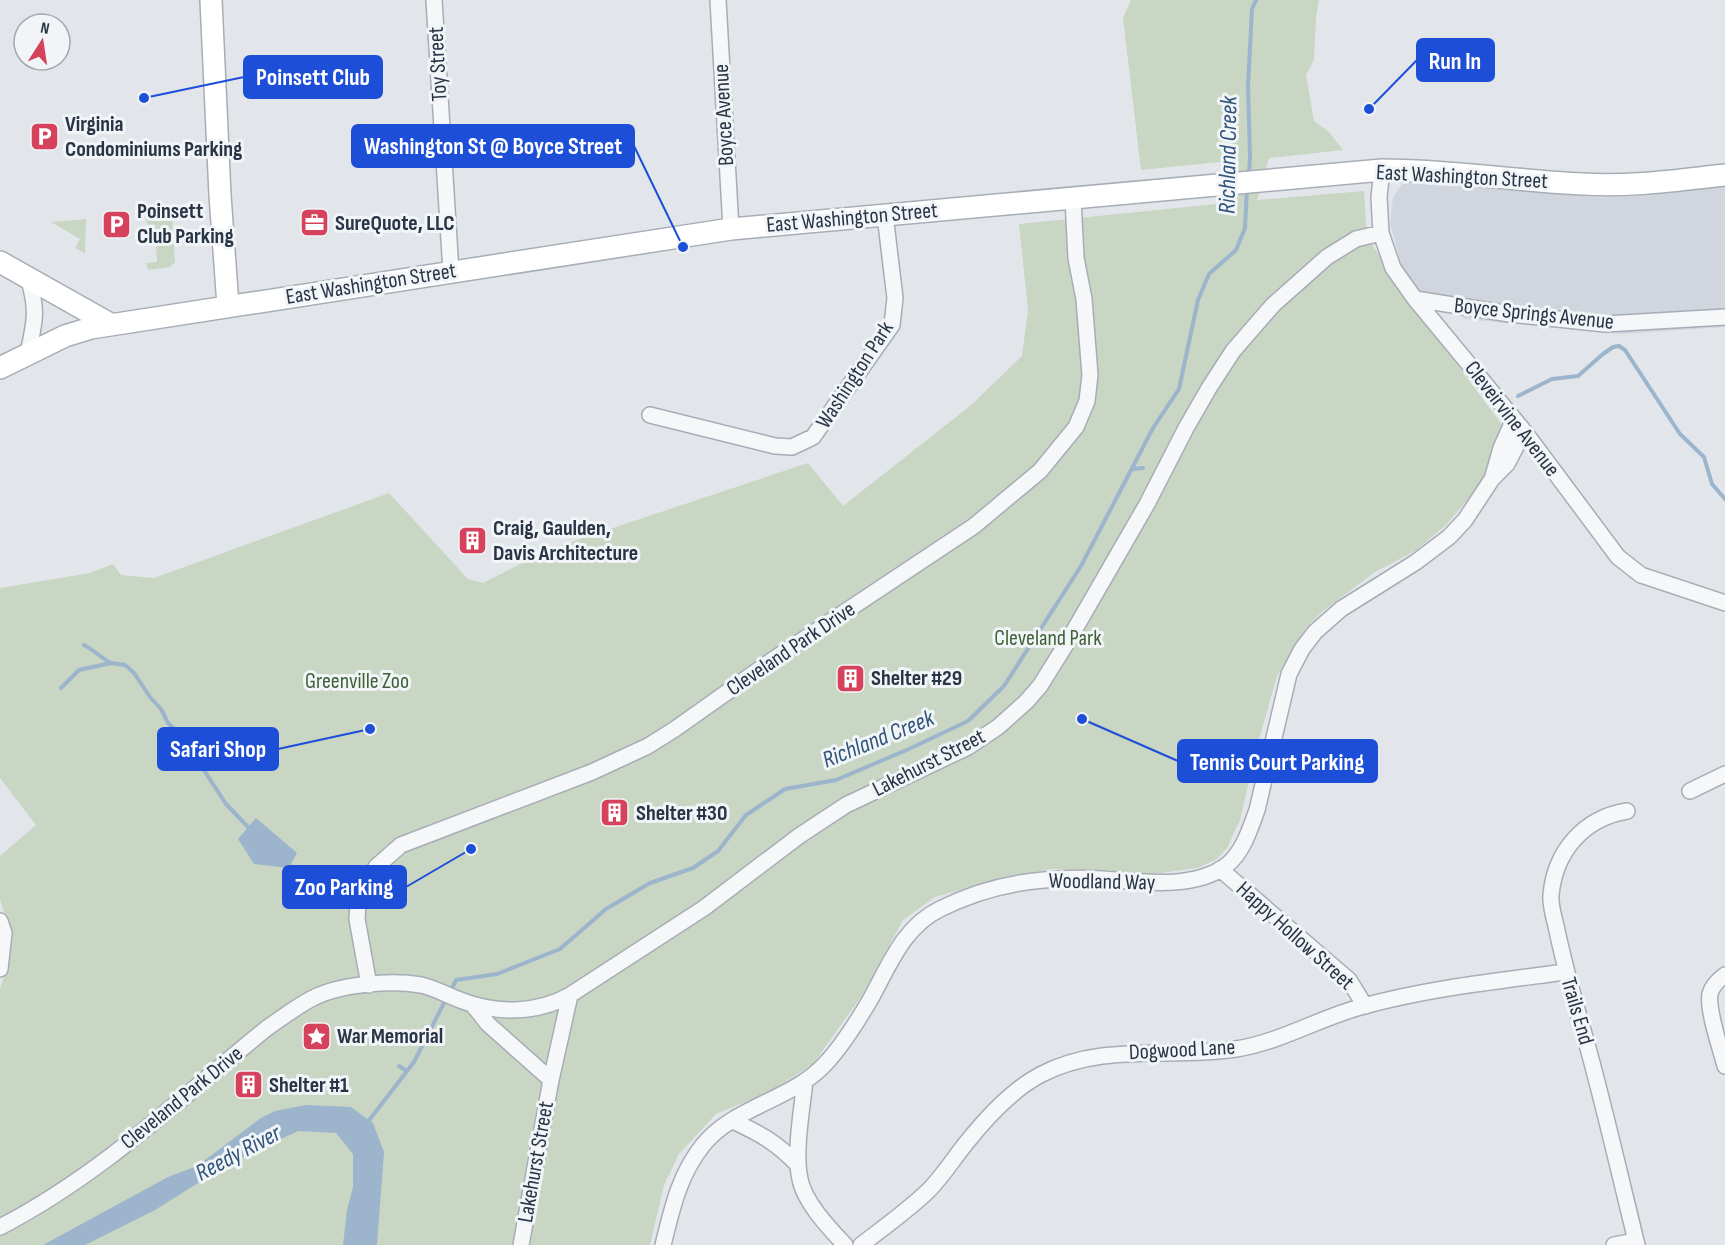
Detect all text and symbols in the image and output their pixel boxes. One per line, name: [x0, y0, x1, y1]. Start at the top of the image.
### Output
north arrow: [12, 12, 72, 72]
text: N: [39, 19, 51, 39]
street label: Toy Street: [423, 26, 453, 102]
callout: Run In: [1417, 39, 1494, 81]
text: Run In: [1429, 47, 1481, 76]
callout: Poinsett Club: [244, 56, 382, 98]
text: Poinsett Club: [256, 63, 370, 92]
street label: Boyce Avenue: [708, 63, 740, 167]
water label: Richland Creek: [1212, 95, 1244, 214]
place label: Virginia Condominiums Parking: [65, 111, 242, 163]
parking icon: Virginia Condominiums Parking: [28, 121, 60, 153]
callout: Washington St @ Boyce Street: [352, 125, 634, 167]
text: Washington St @ Boyce Street: [364, 132, 622, 161]
street label: East Washington Street: [1375, 159, 1549, 195]
street label: East Washington Street: [765, 197, 939, 239]
place label: Poinsett Club Parking: [137, 198, 234, 250]
office icon: SureQuote, LLC: [298, 207, 330, 239]
parking icon: Poinsett Club Parking: [100, 208, 132, 240]
place label: SureQuote, LLC: [335, 210, 455, 237]
street label: East Washington Street: [284, 257, 458, 311]
street label: Boyce Springs Avenue: [1453, 292, 1615, 336]
street label: Washington Park: [810, 316, 900, 434]
street label: Cleveirvine Avenue: [1458, 356, 1566, 482]
place label: Craig, Gaulden, Davis Architecture: [493, 515, 638, 567]
building icon: Craig, Gaulden, Davis Architecture: [456, 525, 488, 557]
street label: Cleveland Park Drive: [722, 596, 860, 702]
park label: Cleveland Park: [994, 625, 1102, 652]
building icon: Shelter #29: [834, 662, 866, 694]
place label: Shelter #29: [871, 665, 962, 692]
park label: Greenville Zoo: [305, 668, 409, 695]
water label: Richland Creek: [818, 703, 939, 775]
street label: Lakehurst Street: [868, 723, 990, 803]
callout: Safari Shop: [158, 728, 278, 770]
text: Safari Shop: [170, 735, 266, 764]
callout: Tennis Court Parking: [1178, 740, 1377, 782]
text: Tennis Court Parking: [1190, 748, 1364, 777]
building icon: Shelter #30: [599, 797, 631, 829]
place label: Shelter #30: [636, 800, 727, 827]
callout: Zoo Parking: [283, 866, 406, 908]
street label: Woodland Way: [1048, 868, 1156, 896]
text: Zoo Parking: [295, 873, 393, 902]
street label: Happy Hollow Street: [1230, 876, 1360, 996]
street label: Trails End: [1555, 974, 1599, 1048]
place icon: War Memorial: [300, 1020, 332, 1052]
place label: War Memorial: [337, 1023, 443, 1050]
street label: Dogwood Lane: [1128, 1034, 1236, 1066]
street label: Cleveland Park Drive: [115, 1041, 249, 1155]
building icon: Shelter #1: [232, 1069, 264, 1101]
place label: Shelter #1: [269, 1072, 349, 1099]
street label: Lakehurst Street: [512, 1099, 560, 1225]
water label: Reedy River: [191, 1118, 287, 1187]

